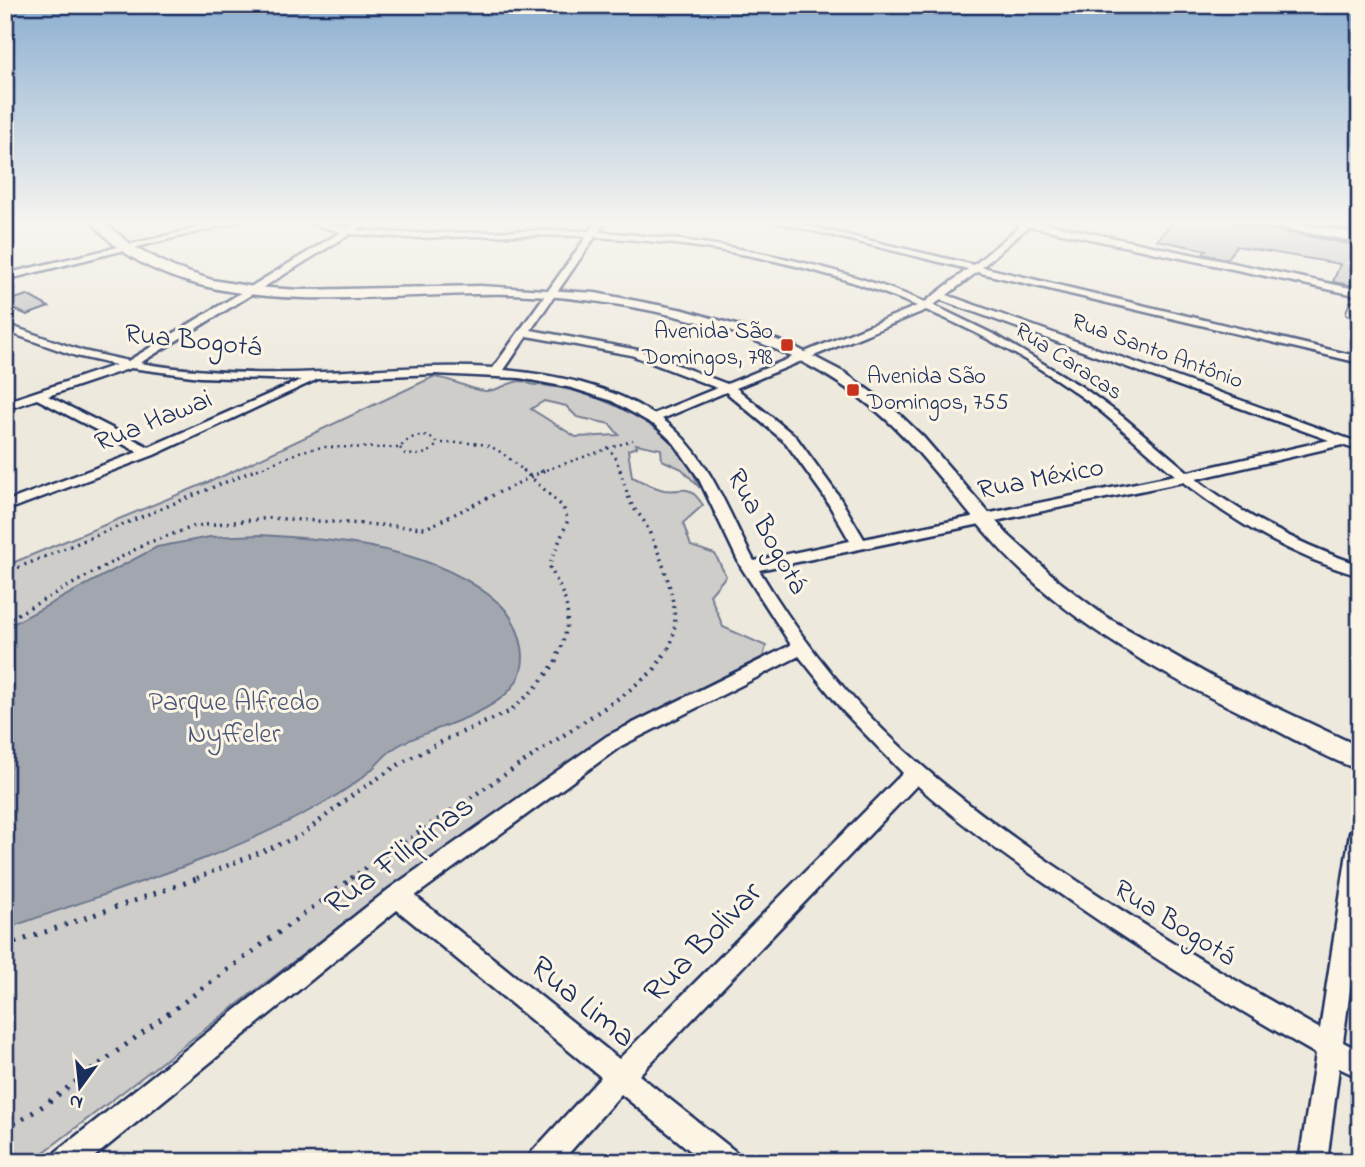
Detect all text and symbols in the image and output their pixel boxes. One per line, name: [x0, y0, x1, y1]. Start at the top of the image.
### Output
street label: Rua Santo Antônio: [1067, 306, 1248, 398]
street label: Rua Bogotá: [122, 314, 264, 370]
street label: Rua Caracas: [1007, 315, 1129, 409]
place label: Avenida São Domingos, 798: [641, 316, 773, 376]
marker: Avenida São Domingos, 798: [779, 337, 795, 353]
place label: Avenida São Domingos, 755: [866, 361, 1009, 421]
street label: Rua Hawai: [89, 380, 219, 464]
marker: Avenida São Domingos, 755: [845, 382, 861, 398]
street label: Rua México: [974, 448, 1108, 512]
street label: Rua Bogotá: [715, 462, 817, 602]
park label: Parque Alfredo Nyffeler: [148, 683, 320, 756]
street label: Rua Filipinas: [315, 784, 485, 928]
street label: Rua Bolivar: [633, 870, 775, 1015]
street label: Rua Bogotá: [1105, 870, 1243, 978]
street label: Rua Lima: [518, 945, 646, 1061]
north arrow: [46, 1052, 116, 1122]
text: N: [66, 1086, 86, 1116]

